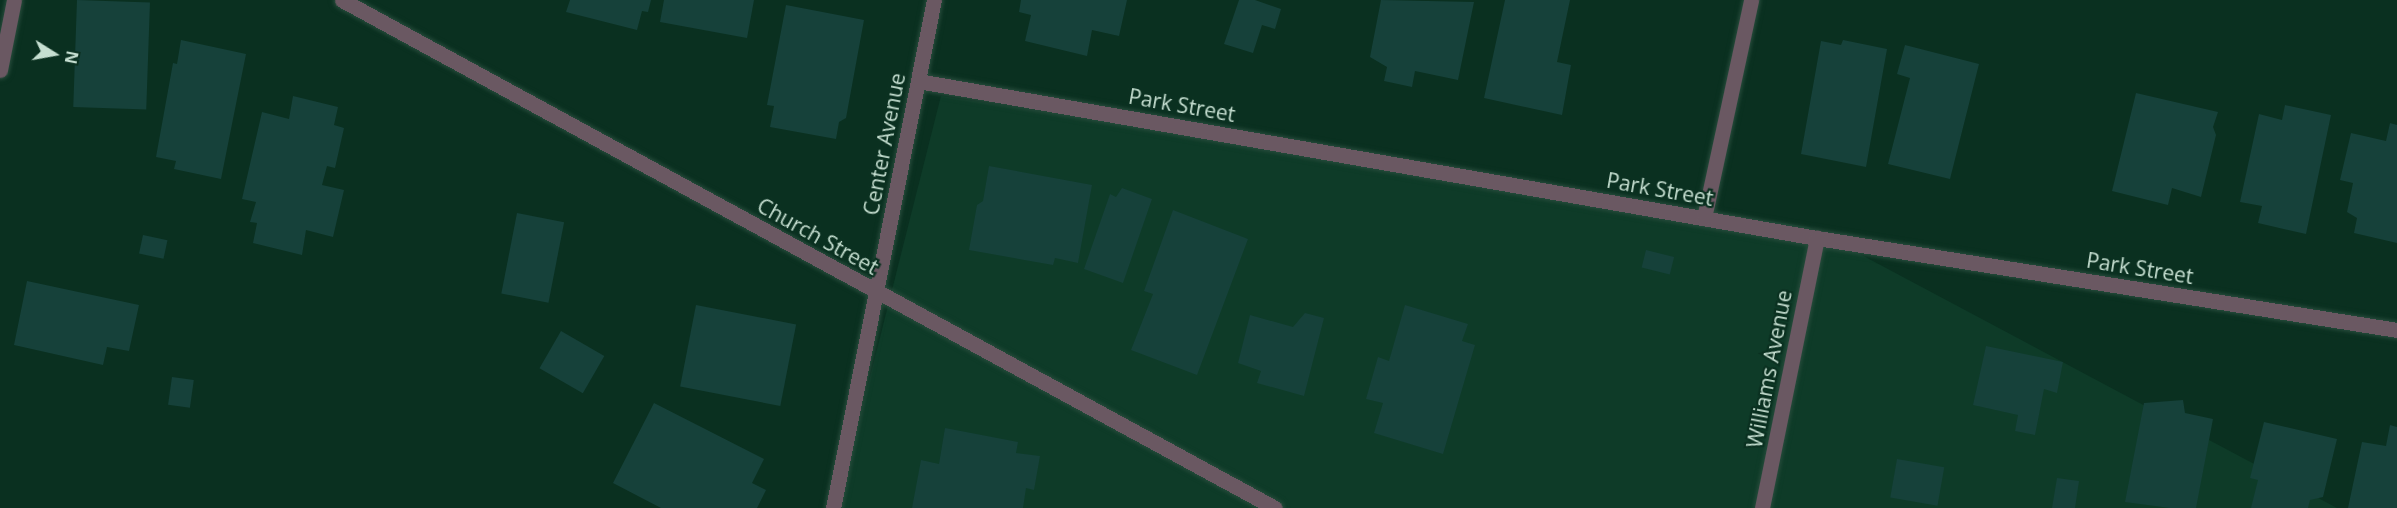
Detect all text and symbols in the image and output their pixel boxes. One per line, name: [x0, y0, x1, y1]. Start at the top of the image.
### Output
north arrow: [24, 24, 84, 84]
text: N: [60, 49, 84, 66]
street label: Center Avenue: [858, 71, 910, 217]
street label: Park Street: [1127, 83, 1237, 127]
street label: Park Street: [1605, 167, 1715, 211]
street label: Church Street: [753, 192, 883, 280]
street label: Park Street: [2085, 247, 2195, 289]
street label: Williams Avenue: [1741, 288, 1797, 450]

